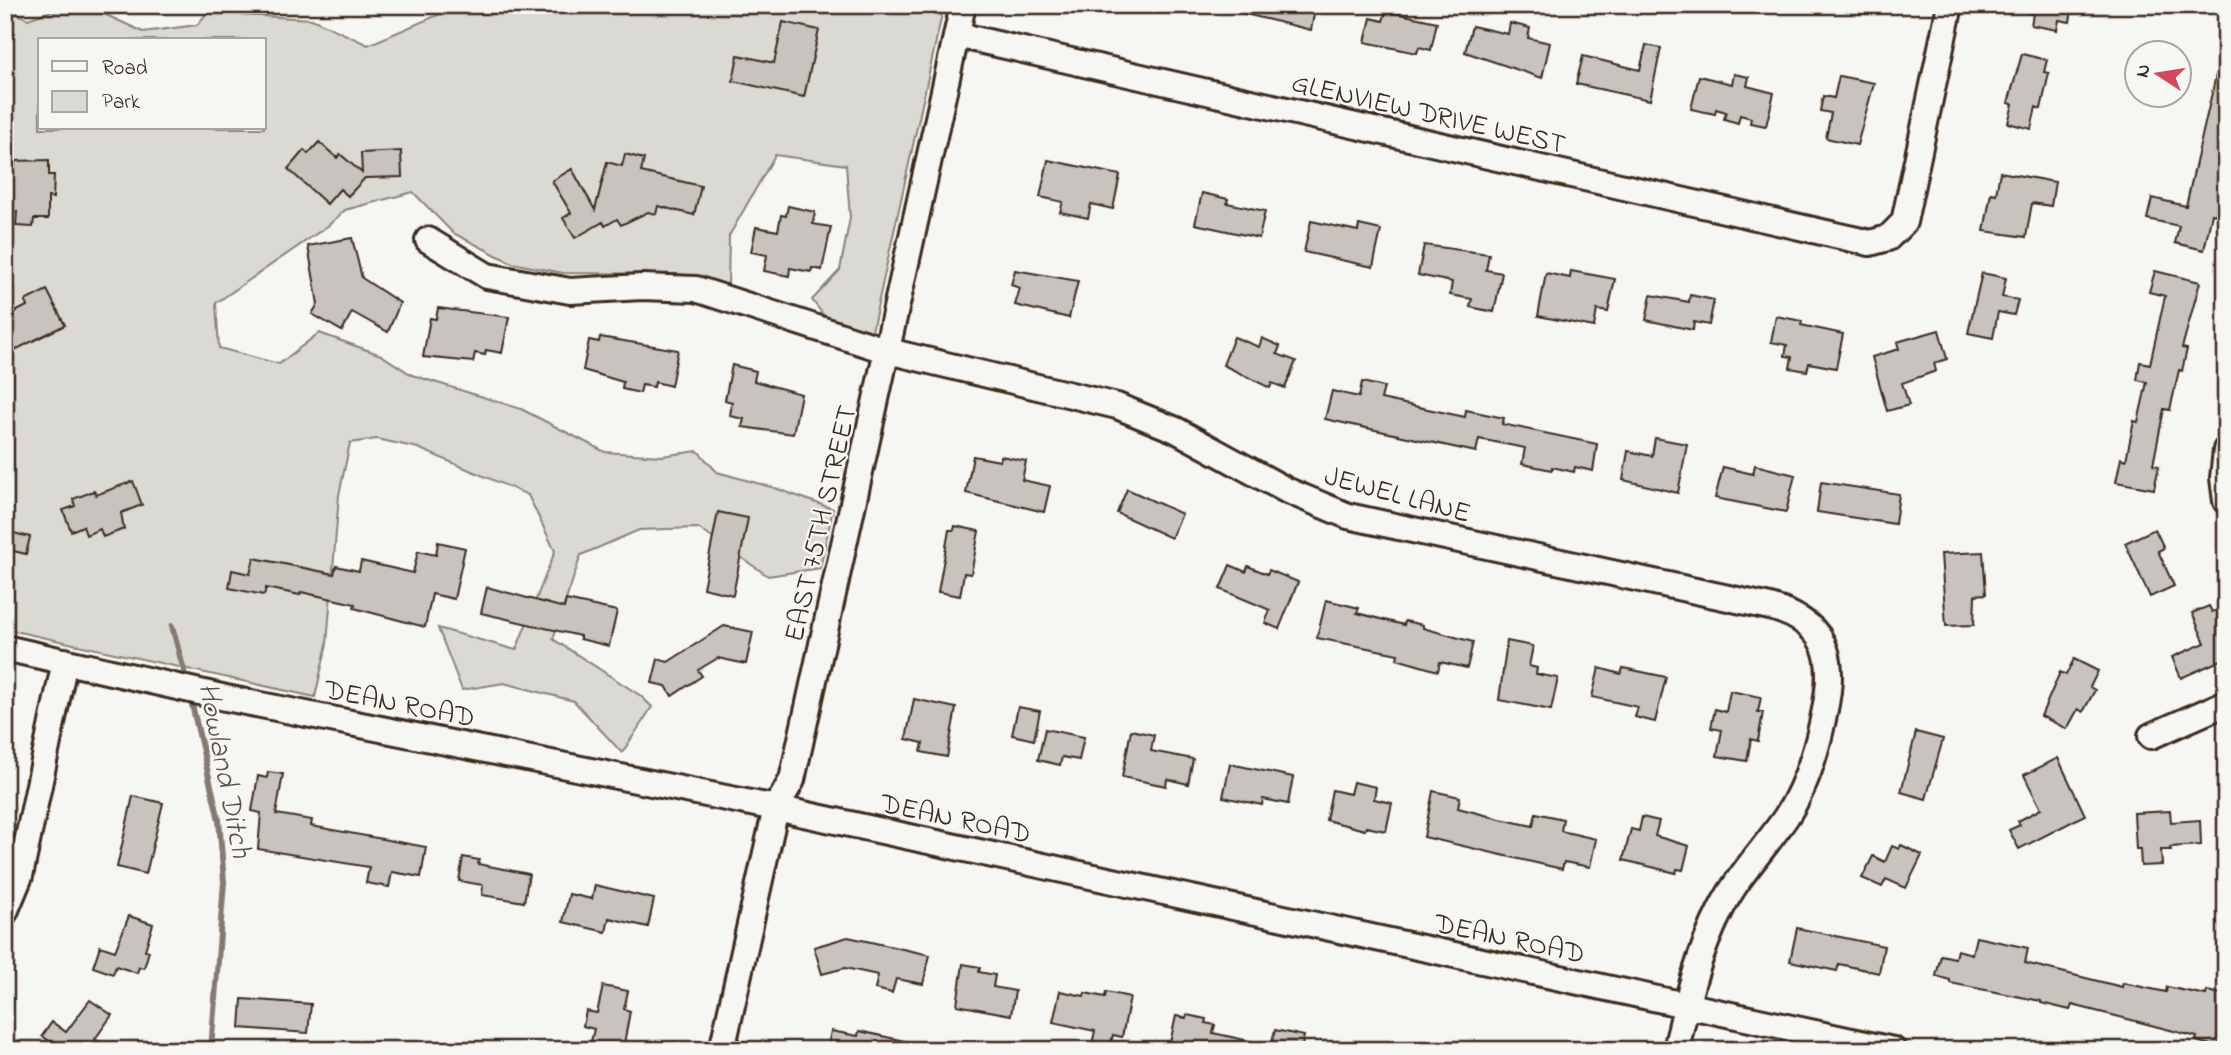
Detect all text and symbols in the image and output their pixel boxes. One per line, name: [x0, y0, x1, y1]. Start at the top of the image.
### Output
legend: [38, 38, 266, 130]
north arrow: [2122, 38, 2192, 108]
text: Road: [102, 54, 148, 84]
text: N: [2129, 62, 2158, 80]
street label: GLENVIEW DRIVE WEST: [1287, 64, 1569, 167]
text: Park: [102, 88, 141, 118]
street label: EAST 75TH STREET: [775, 401, 870, 646]
street label: JEWEL LANE: [1319, 457, 1475, 536]
street label: DEAN ROAD: [320, 671, 478, 740]
water label: Howland Ditch: [185, 679, 262, 863]
street label: DEAN ROAD: [875, 784, 1034, 856]
street label: DEAN ROAD: [1429, 904, 1588, 976]

